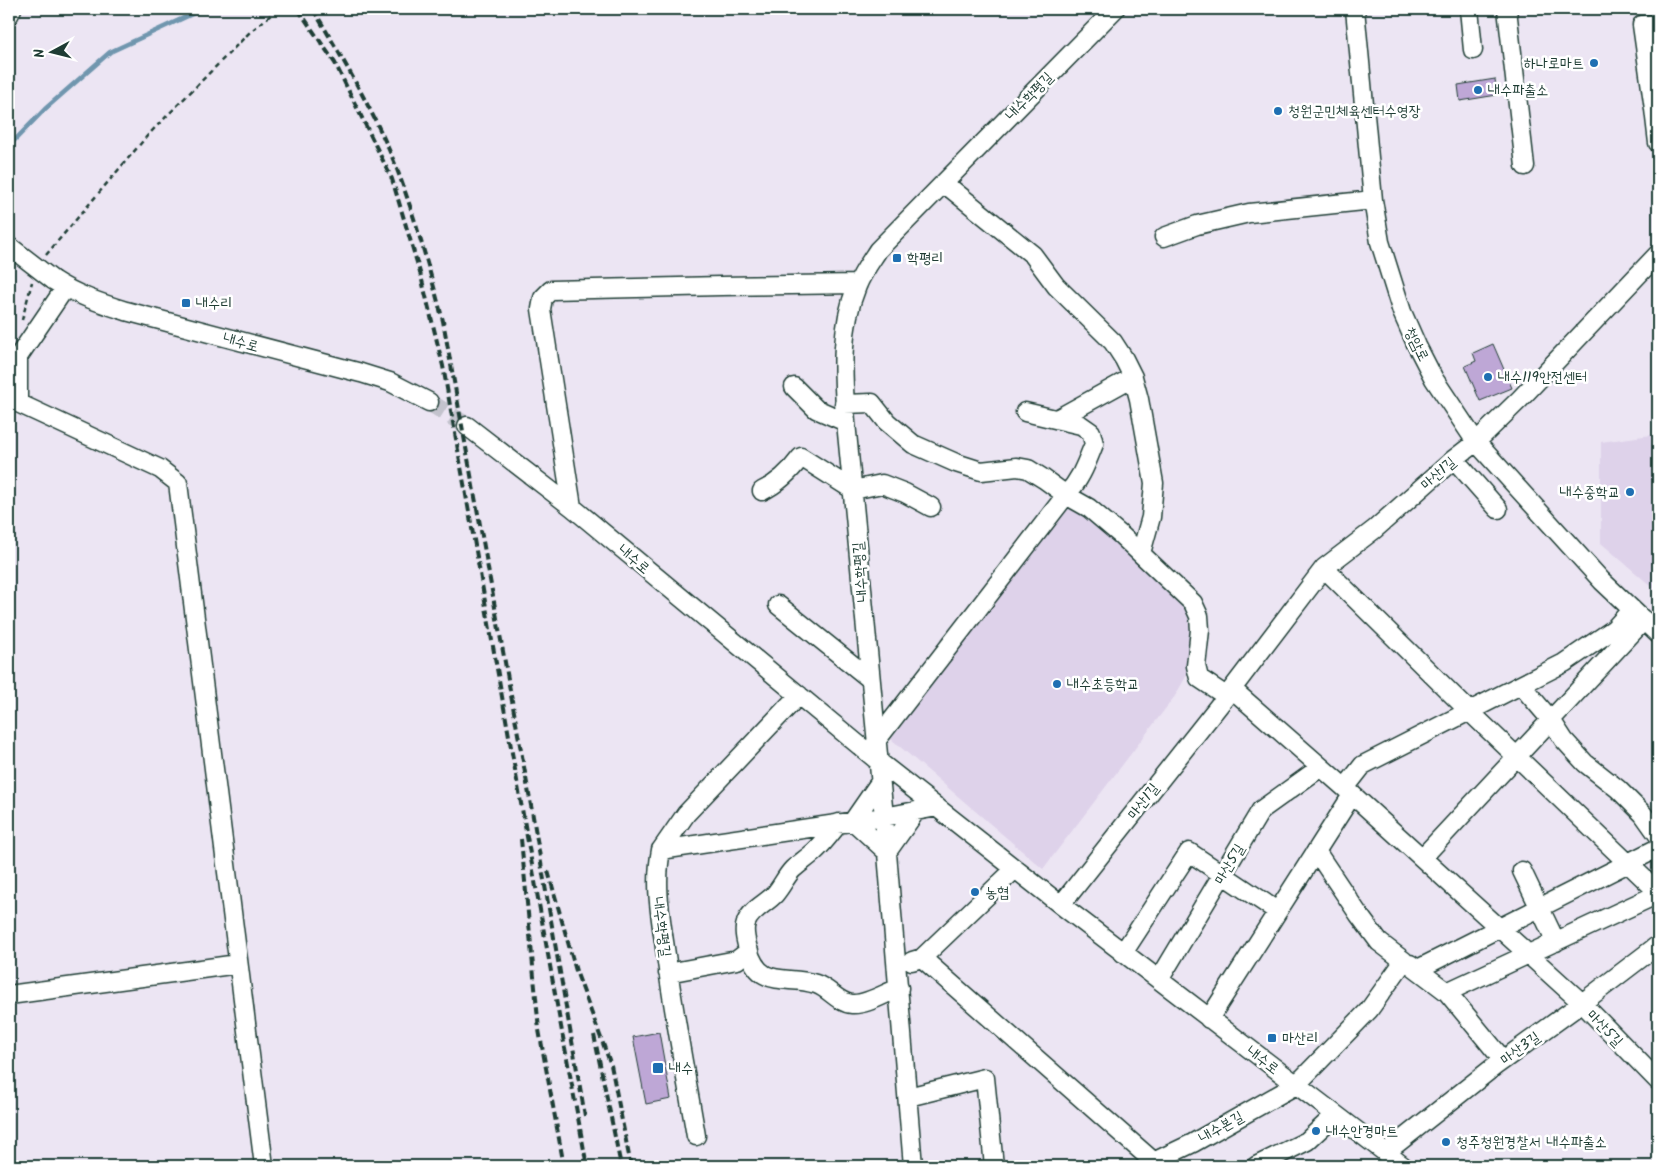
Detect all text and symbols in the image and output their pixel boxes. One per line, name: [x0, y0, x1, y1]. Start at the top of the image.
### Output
north arrow: [28, 28, 78, 78]
text: N: [29, 48, 52, 59]
place label: 하나로마트: [1524, 52, 1584, 76]
marker: 하나로마트: [1588, 57, 1600, 69]
street label: 내수학평길: [1000, 67, 1059, 127]
place label: 내수파출소: [1488, 79, 1548, 103]
marker: 내수파출소: [1472, 84, 1484, 96]
place label: 청원군민체육센터수영장: [1288, 100, 1421, 124]
marker: 청원군민체육센터수영장: [1272, 105, 1284, 117]
place label: 학평리: [907, 247, 943, 271]
marker: 학평리: [891, 252, 903, 264]
place label: 내수리: [196, 292, 232, 316]
marker: 내수리: [180, 297, 192, 309]
street label: 청암로: [1397, 323, 1435, 366]
street label: 내수로: [220, 327, 261, 359]
place label: 내수119안전센터: [1498, 366, 1587, 390]
marker: 내수119안전센터: [1482, 371, 1494, 383]
street label: 마산1길: [1415, 451, 1462, 496]
place label: 내수중학교: [1560, 481, 1620, 505]
marker: 내수중학교: [1624, 486, 1636, 498]
street label: 내수로: [612, 539, 655, 581]
street label: 내수학평길: [846, 541, 876, 603]
place label: 내수초등학교: [1067, 673, 1139, 697]
marker: 내수초등학교: [1051, 678, 1063, 690]
street label: 마산1길: [1122, 778, 1166, 825]
street label: 마산5길: [1208, 839, 1252, 890]
place label: 농협: [985, 881, 1009, 905]
marker: 농협: [969, 886, 981, 898]
street label: 내수학평길: [645, 896, 677, 959]
street label: 마산5길: [1580, 1004, 1628, 1053]
street label: 마산3길: [1495, 1026, 1546, 1072]
place label: 마산리: [1282, 1027, 1318, 1051]
marker: 마산리: [1266, 1032, 1278, 1044]
street label: 내수로: [1241, 1040, 1284, 1081]
place label: 내수: [669, 1057, 693, 1081]
marker: 내수: [651, 1061, 665, 1075]
street label: 내수본길: [1195, 1105, 1248, 1150]
place label: 내수안경마트: [1326, 1120, 1398, 1144]
marker: 내수안경마트: [1310, 1125, 1322, 1137]
place label: 청주청원경찰서 내수파출소: [1456, 1131, 1607, 1155]
marker: 청주청원경찰서 내수파출소: [1440, 1136, 1452, 1148]

